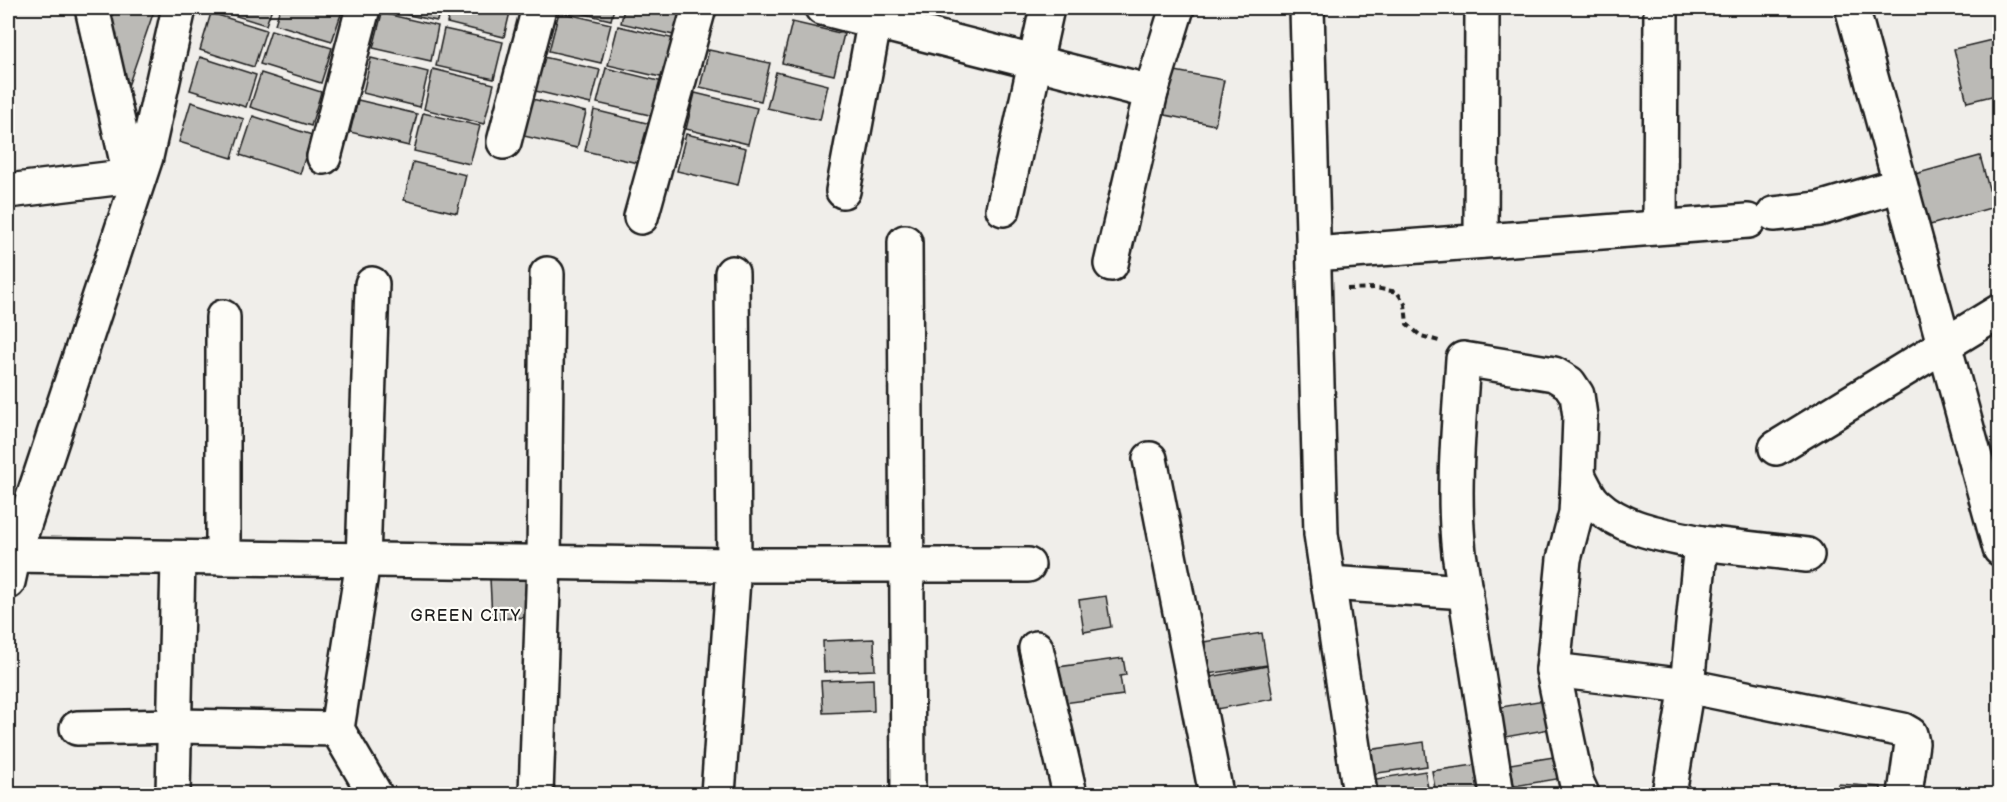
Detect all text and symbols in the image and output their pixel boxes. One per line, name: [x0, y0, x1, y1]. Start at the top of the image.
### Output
district label: GREEN CITY: [410, 607, 522, 626]

